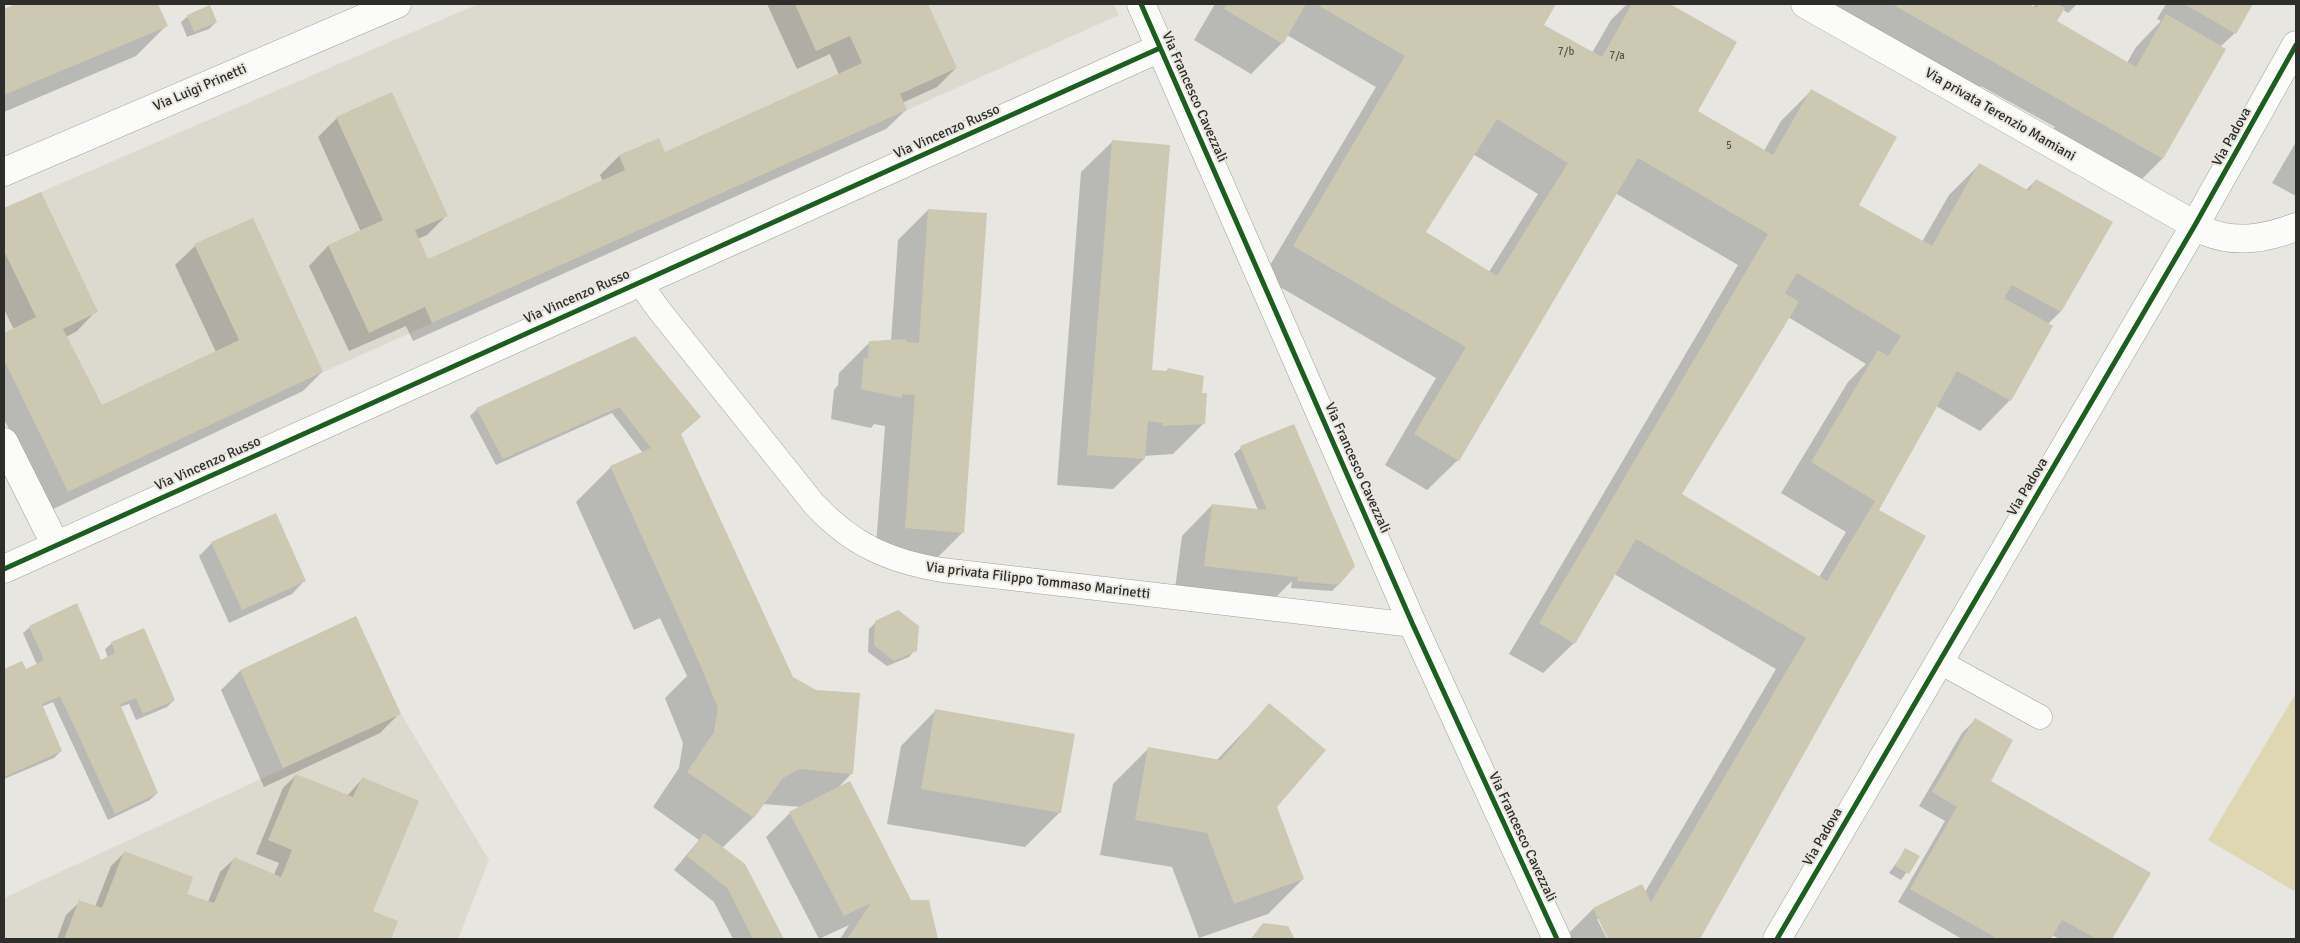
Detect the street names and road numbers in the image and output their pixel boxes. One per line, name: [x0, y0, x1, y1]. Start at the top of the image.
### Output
street label: Via Francesco Cavezzali: [1158, 29, 1230, 165]
street label: Via Luigi Prinetti: [151, 61, 249, 115]
street label: Via privata Terenzio Mamiani: [1922, 65, 2078, 165]
street label: Via Vincenzo Russo: [891, 101, 1003, 163]
street label: Via Padova: [2209, 105, 2255, 169]
street label: Via Vincenzo Russo: [521, 266, 633, 328]
street label: Via Francesco Cavezzali: [1321, 400, 1393, 536]
street label: Via Vincenzo Russo: [152, 433, 264, 495]
street label: Via Padova: [2004, 455, 2052, 519]
street label: Via privata Filippo Tommaso Marinetti: [925, 559, 1151, 603]
street label: Via Francesco Cavezzali: [1485, 769, 1559, 905]
street label: Via Padova: [1800, 805, 1846, 869]

